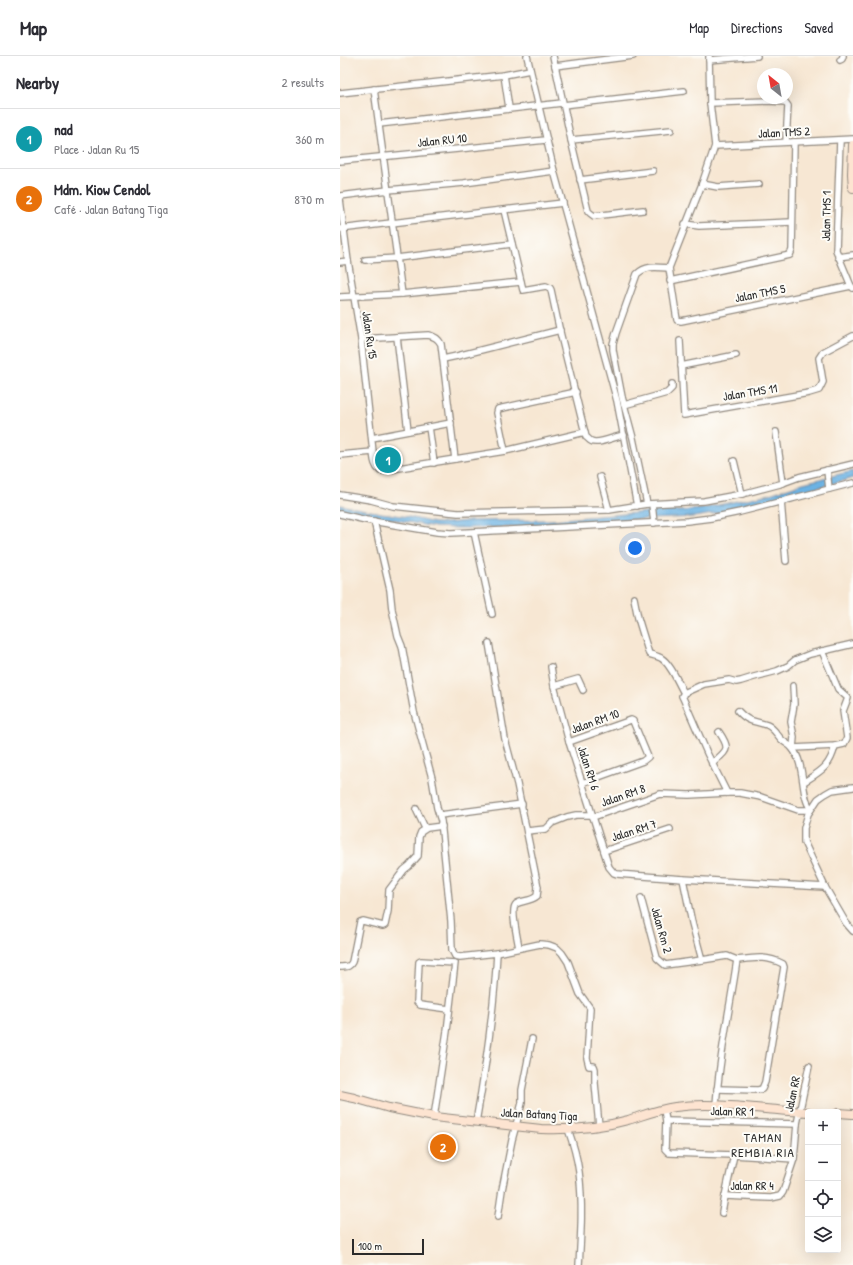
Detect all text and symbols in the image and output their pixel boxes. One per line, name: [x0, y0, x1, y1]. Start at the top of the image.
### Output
text: Map: [20, 15, 47, 41]
text: Map: [689, 18, 709, 37]
text: Directions: [731, 18, 782, 37]
text: Saved: [804, 18, 833, 37]
north arrow: [757, 68, 793, 104]
text: Nearby: [16, 71, 59, 94]
text: 2 results: [282, 73, 324, 91]
text: nad: [54, 119, 73, 140]
street label: Jalan TMS 2: [758, 122, 811, 142]
street label: Jalan RU 10: [416, 129, 468, 151]
text: 1: [27, 130, 31, 148]
text: 360 m: [295, 130, 324, 148]
text: Place · Jalan Ru 15: [54, 140, 139, 158]
text: Mdm. Kiow Cendol: [54, 179, 150, 200]
text: 2: [26, 190, 32, 208]
text: 870 m: [294, 190, 324, 208]
street label: Jalan TMS 1: [817, 191, 835, 241]
text: Café · Jalan Batang Tiga: [54, 200, 168, 218]
street label: Jalan TMS 5: [733, 280, 787, 306]
street label: Jalan Ru 15: [358, 310, 382, 360]
street label: Jalan TMS 11: [722, 379, 778, 405]
pin: 1: [375, 445, 401, 475]
your location: [625, 538, 645, 558]
street label: Jalan RM 10: [568, 704, 622, 738]
street label: Jalan RM 6: [574, 744, 604, 792]
street label: Jalan RM 8: [599, 780, 647, 810]
street label: Jalan RM 7: [609, 815, 659, 845]
street label: Jalan Rm 2: [647, 905, 677, 955]
street label: Jalan RR: [780, 1074, 804, 1113]
street label: Jalan RR 1: [710, 1102, 754, 1120]
street label: Jalan Batang Tiga: [500, 1104, 578, 1125]
map controls: [805, 1109, 841, 1253]
button: +: [805, 1109, 841, 1145]
district label: TAMAN REMBIA RIA: [731, 1128, 795, 1161]
pin: 2: [430, 1132, 456, 1162]
button: −: [805, 1145, 841, 1181]
street label: Jalan RR 4: [730, 1177, 774, 1194]
button: locate: [805, 1181, 841, 1217]
button: layers: [805, 1217, 841, 1253]
scale bar: [352, 1237, 424, 1256]
text: 100 m: [358, 1239, 382, 1253]

